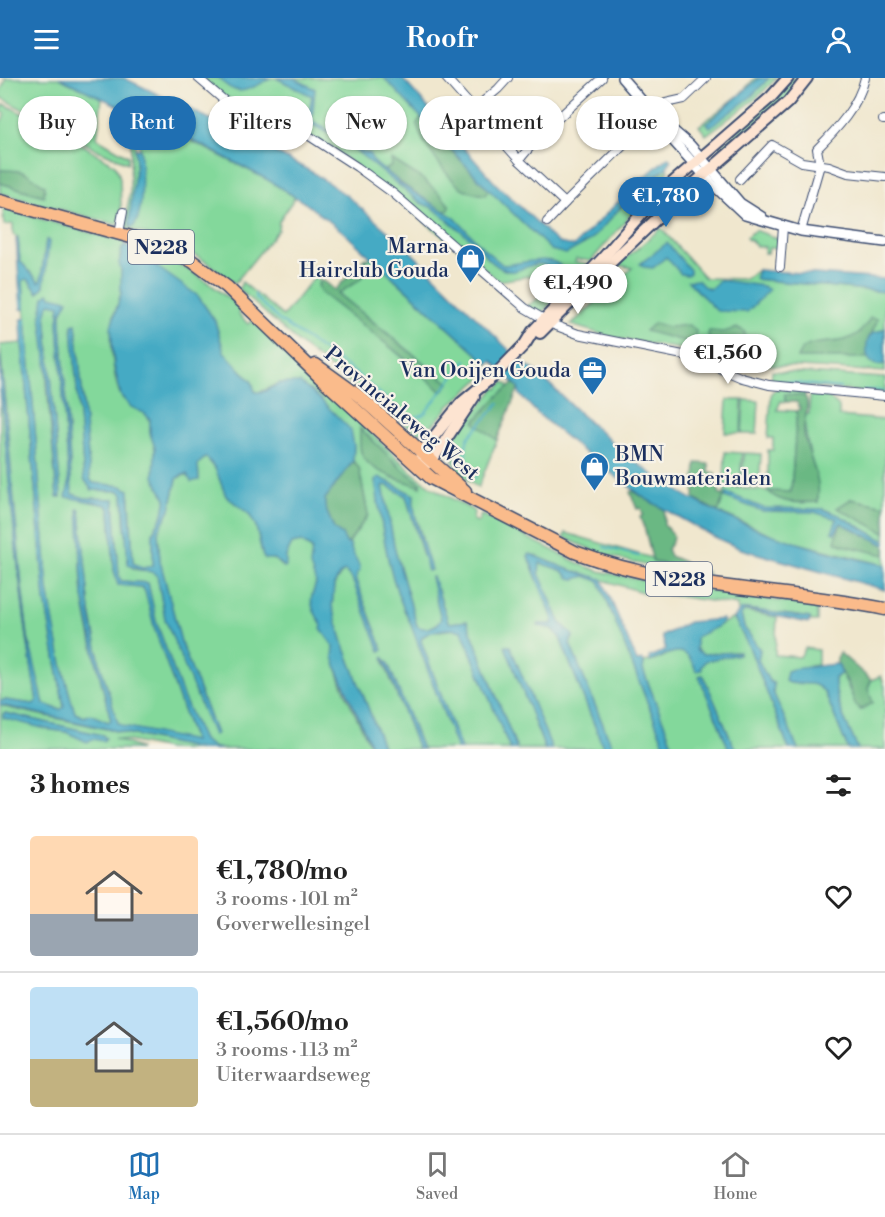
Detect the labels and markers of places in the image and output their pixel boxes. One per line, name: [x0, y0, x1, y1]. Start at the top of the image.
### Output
pin: €1,780: [617, 177, 715, 228]
place label: Marna Hairclub Gouda: [299, 234, 449, 284]
shop icon: Marna Hairclub Gouda: [454, 242, 486, 284]
pin: €1,490: [529, 264, 627, 315]
pin: €1,560: [679, 334, 777, 385]
office icon: Van Ooijen Gouda: [576, 354, 608, 396]
place label: Van Ooijen Gouda: [398, 358, 571, 384]
place label: BMN Bouwmaterialen: [614, 442, 772, 492]
shop icon: BMN Bouwmaterialen: [578, 450, 610, 492]

